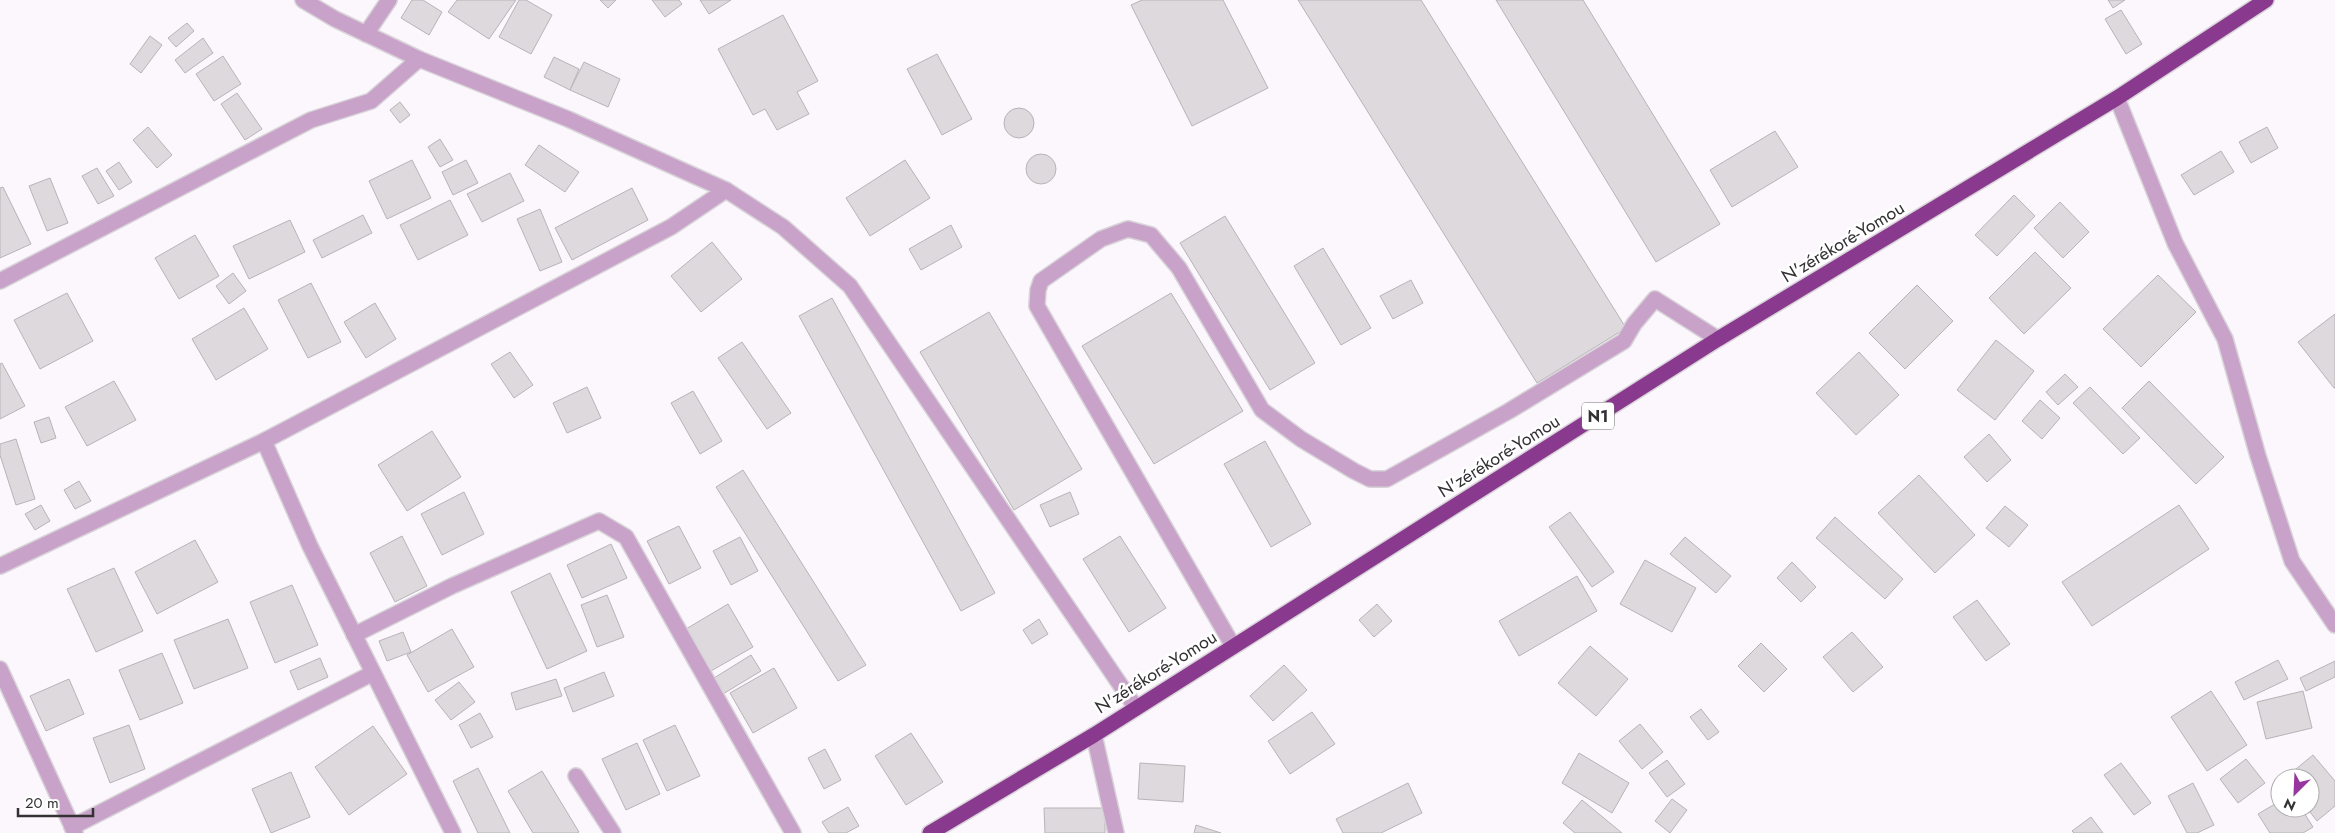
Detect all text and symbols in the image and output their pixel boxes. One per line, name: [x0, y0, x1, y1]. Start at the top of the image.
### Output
street label: N'zérékoré-Yomou: [1777, 195, 1909, 289]
road number: N1: [1582, 402, 1614, 430]
street label: N'zérékoré-Yomou: [1433, 408, 1565, 504]
street label: N'zérékoré-Yomou: [1090, 624, 1222, 720]
north arrow: [2270, 768, 2320, 818]
scale bar: [18, 786, 92, 818]
text: 20 m: [25, 792, 59, 814]
text: N: [2281, 793, 2299, 816]

